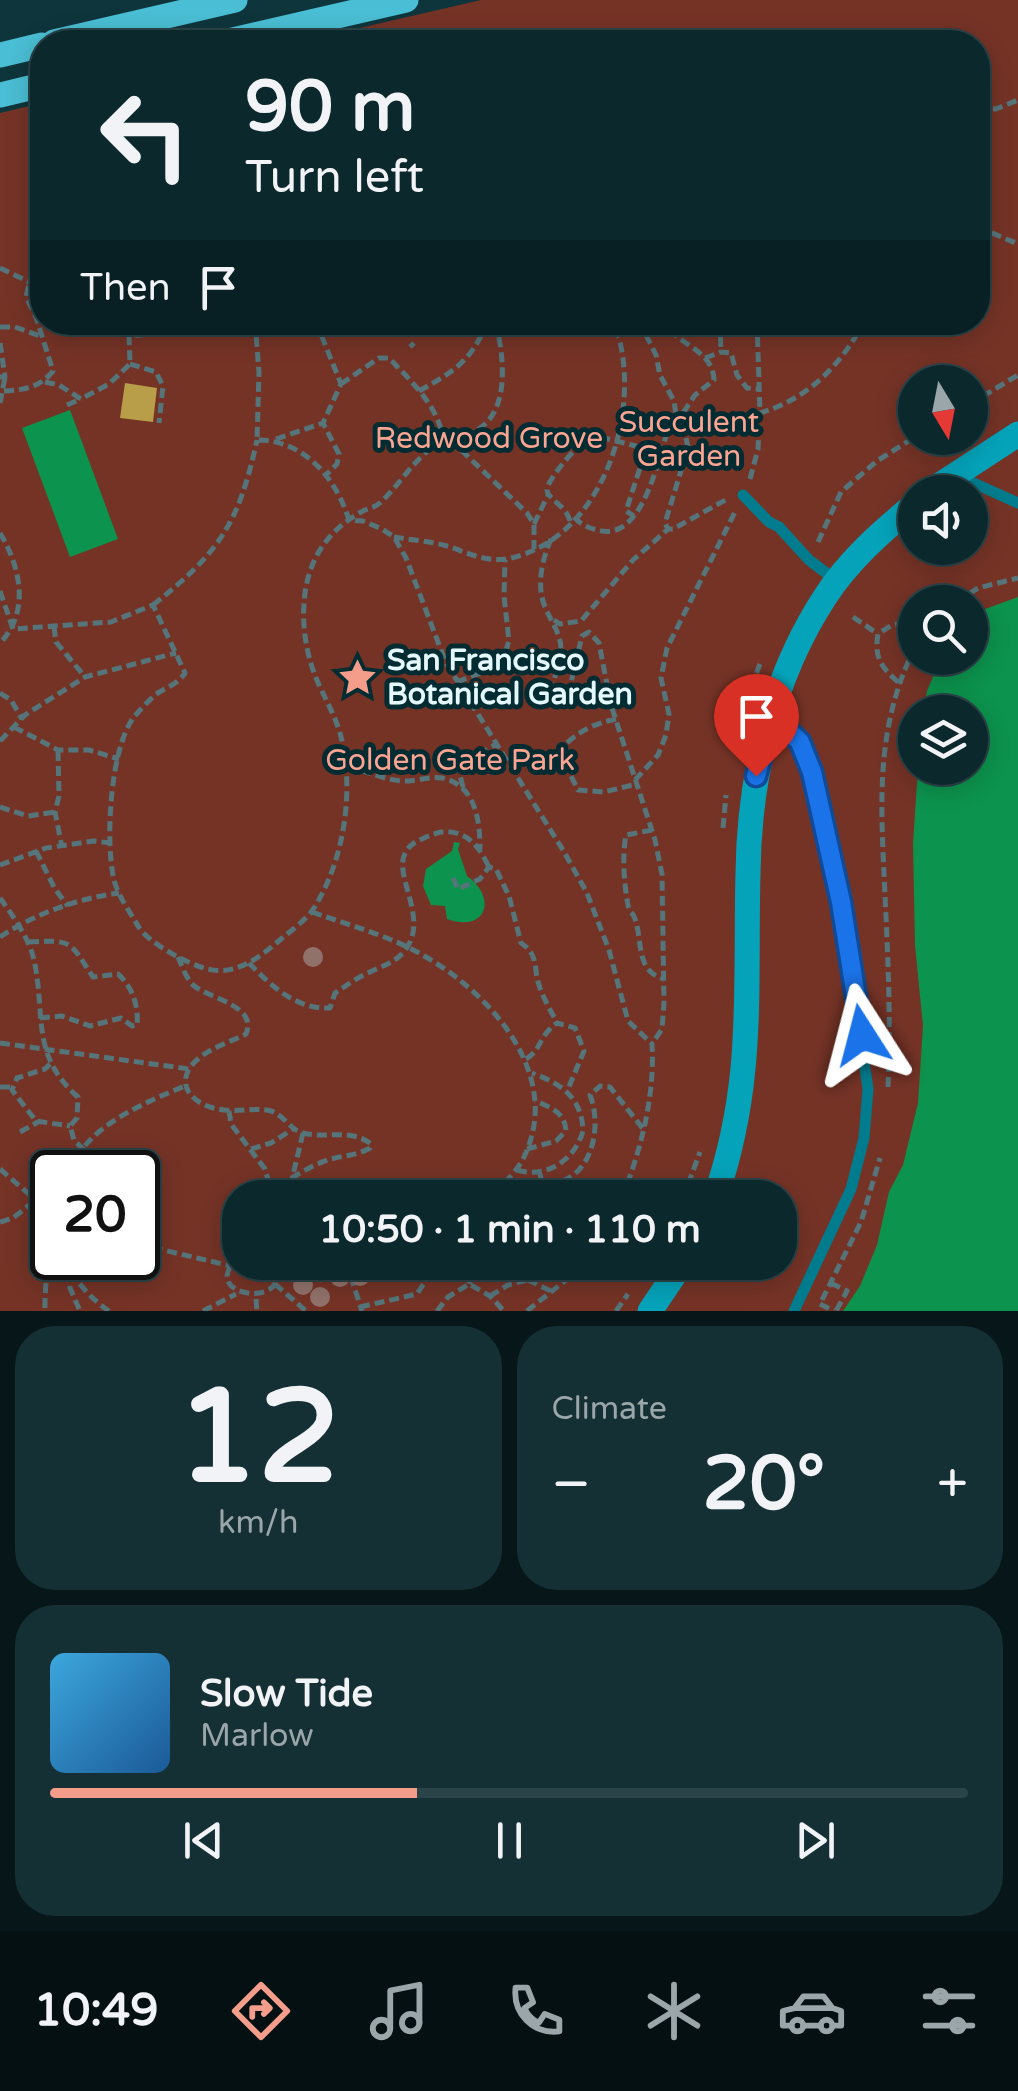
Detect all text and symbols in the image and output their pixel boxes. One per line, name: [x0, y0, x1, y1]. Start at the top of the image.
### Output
text: 90 m: [245, 66, 415, 150]
icon: left: [80, 70, 210, 200]
text: Turn left: [245, 151, 424, 205]
icon: arrive: [191, 260, 246, 315]
text: Then: [80, 265, 171, 311]
north arrow: [898, 365, 988, 455]
map controls: [898, 365, 988, 785]
park label: Succulent Garden: [619, 404, 759, 475]
park label: Redwood Grove: [375, 420, 603, 457]
button: sound: [898, 475, 988, 565]
button: search: [898, 585, 988, 675]
place label: San Francisco Botanical Garden: [387, 642, 633, 713]
place icon: San Francisco Botanical Garden: [336, 656, 378, 698]
pin: [714, 674, 799, 777]
icon: arrive: [729, 689, 784, 744]
button: layers: [898, 695, 988, 785]
park label: Golden Gate Park: [325, 742, 575, 779]
position arrow: [810, 983, 914, 1087]
speed limit sign: 20: [30, 1150, 160, 1280]
text: 10:50 · 1 min · 110 m: [318, 1207, 701, 1253]
text: 12: [177, 1361, 340, 1517]
text: Climate: [552, 1390, 667, 1428]
text: 20°: [703, 1439, 825, 1529]
text: −: [552, 1452, 591, 1518]
text: +: [937, 1452, 968, 1518]
text: km/h: [218, 1504, 298, 1542]
text: Slow Tide: [200, 1671, 373, 1717]
text: Marlow: [200, 1717, 314, 1755]
icon: previous: [176, 1813, 231, 1868]
icon: pause: [482, 1813, 537, 1868]
icon: next: [788, 1813, 843, 1868]
icon: directions: [226, 1976, 296, 2046]
icon: music: [364, 1976, 434, 2046]
icon: phone: [501, 1976, 571, 2046]
icon: climate: [639, 1976, 709, 2046]
icon: car: [777, 1976, 847, 2046]
icon: filters: [914, 1976, 984, 2046]
text: 10:49: [34, 1984, 159, 2038]

